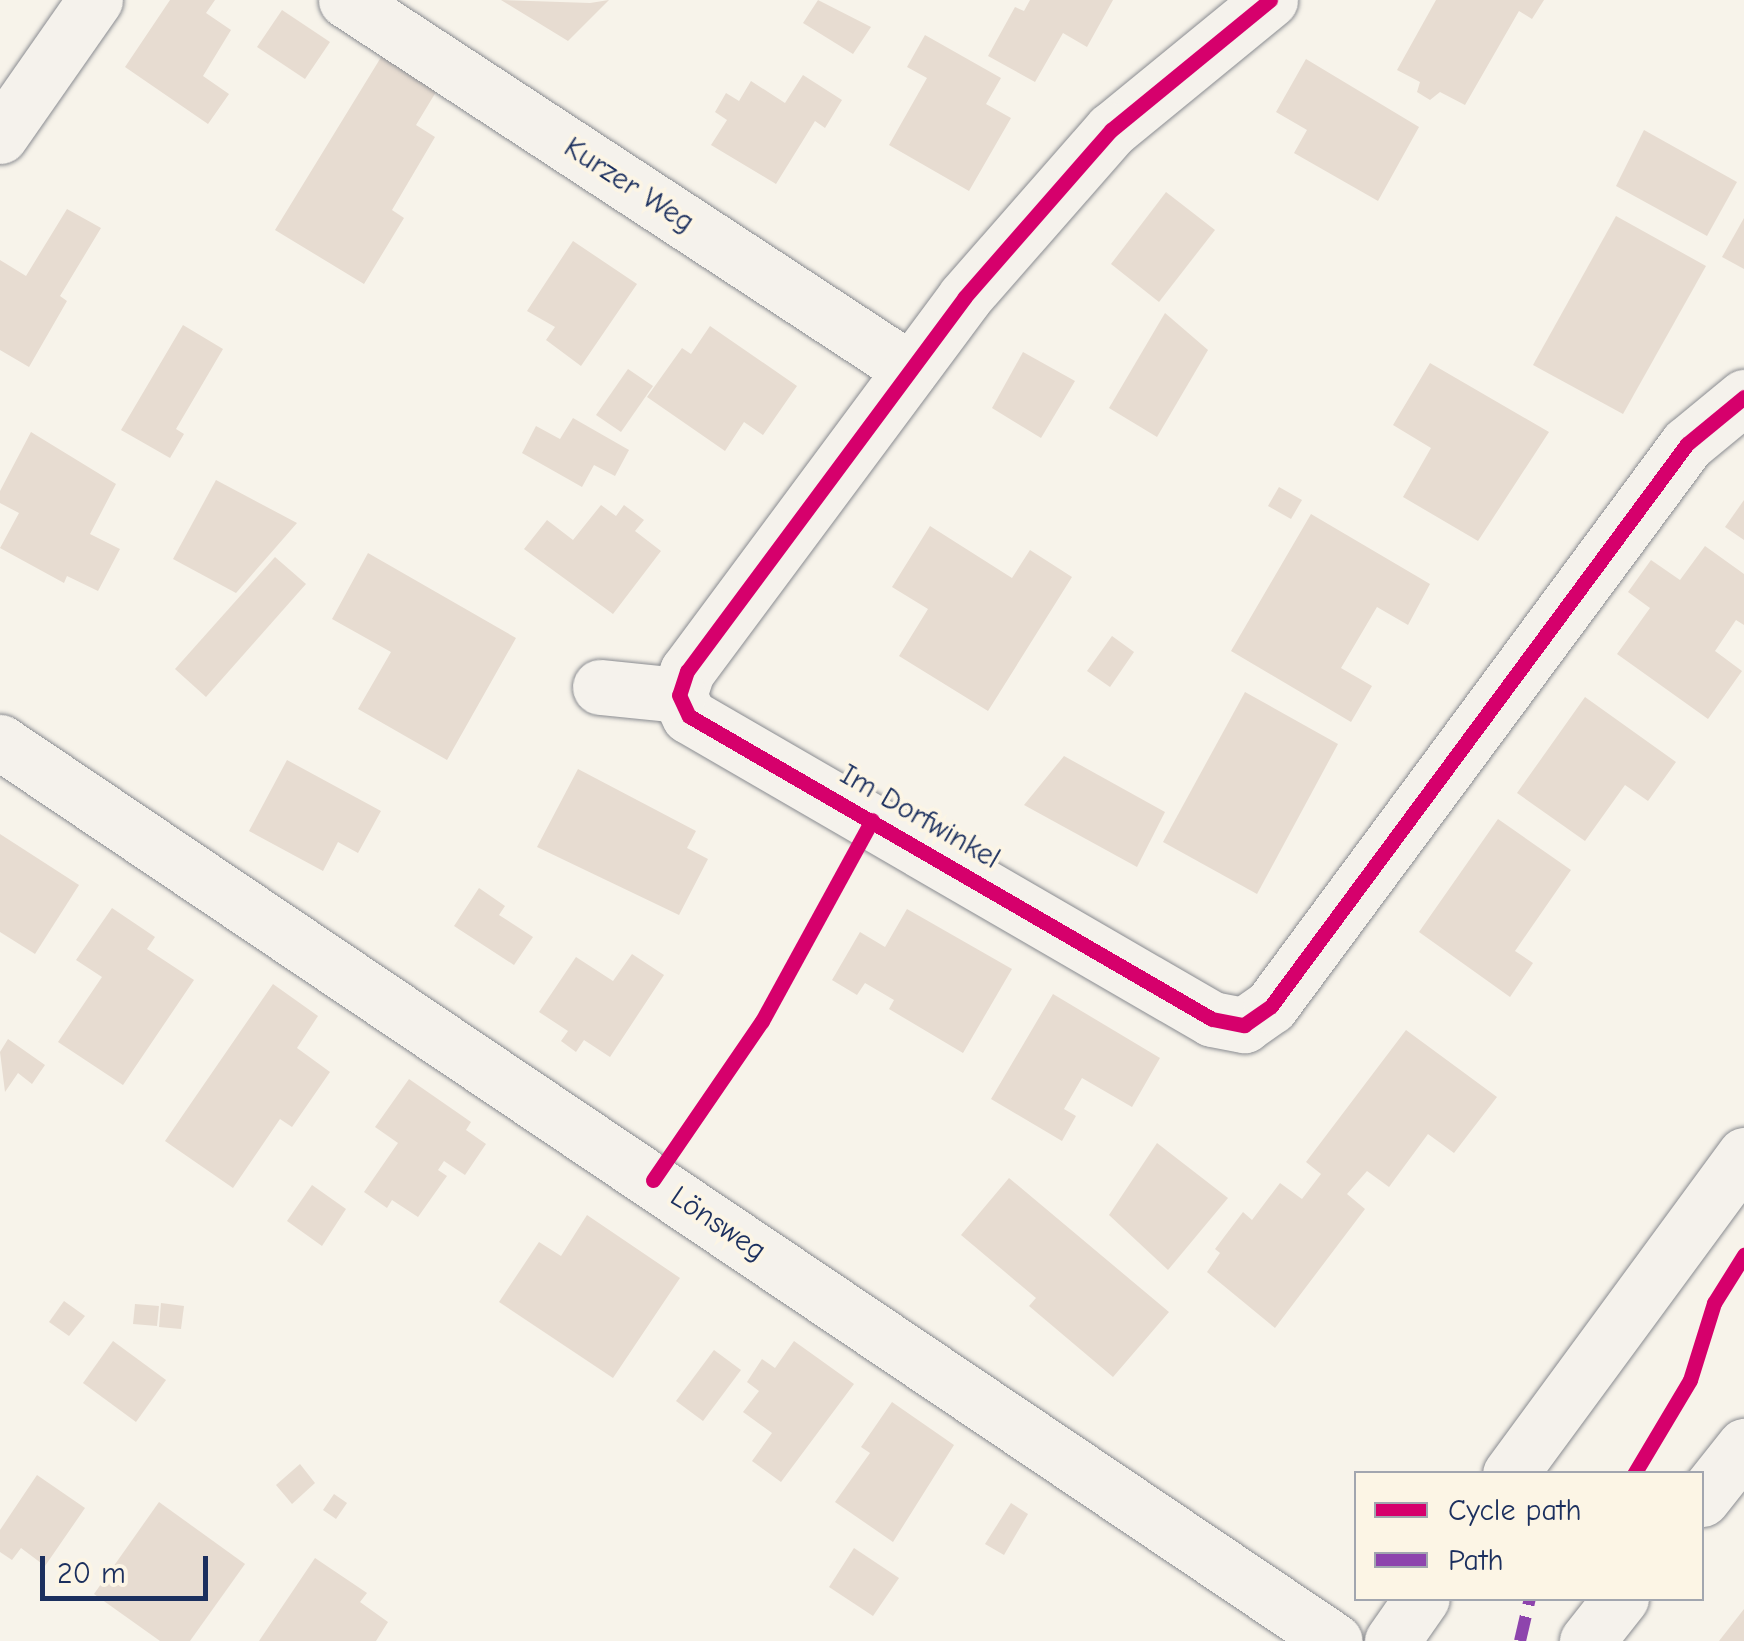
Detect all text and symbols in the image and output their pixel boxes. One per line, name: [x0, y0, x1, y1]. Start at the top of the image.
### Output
street label: Kurzer Weg: [557, 130, 701, 240]
street label: Im Dorfwinkel: [834, 757, 1006, 877]
street label: Lönsweg: [663, 1179, 773, 1269]
legend: [1354, 1471, 1704, 1601]
text: Cycle path: [1448, 1493, 1582, 1528]
scale bar: [45, 1536, 212, 1598]
text: Path: [1448, 1543, 1504, 1578]
text: 20 m: [57, 1556, 126, 1591]

